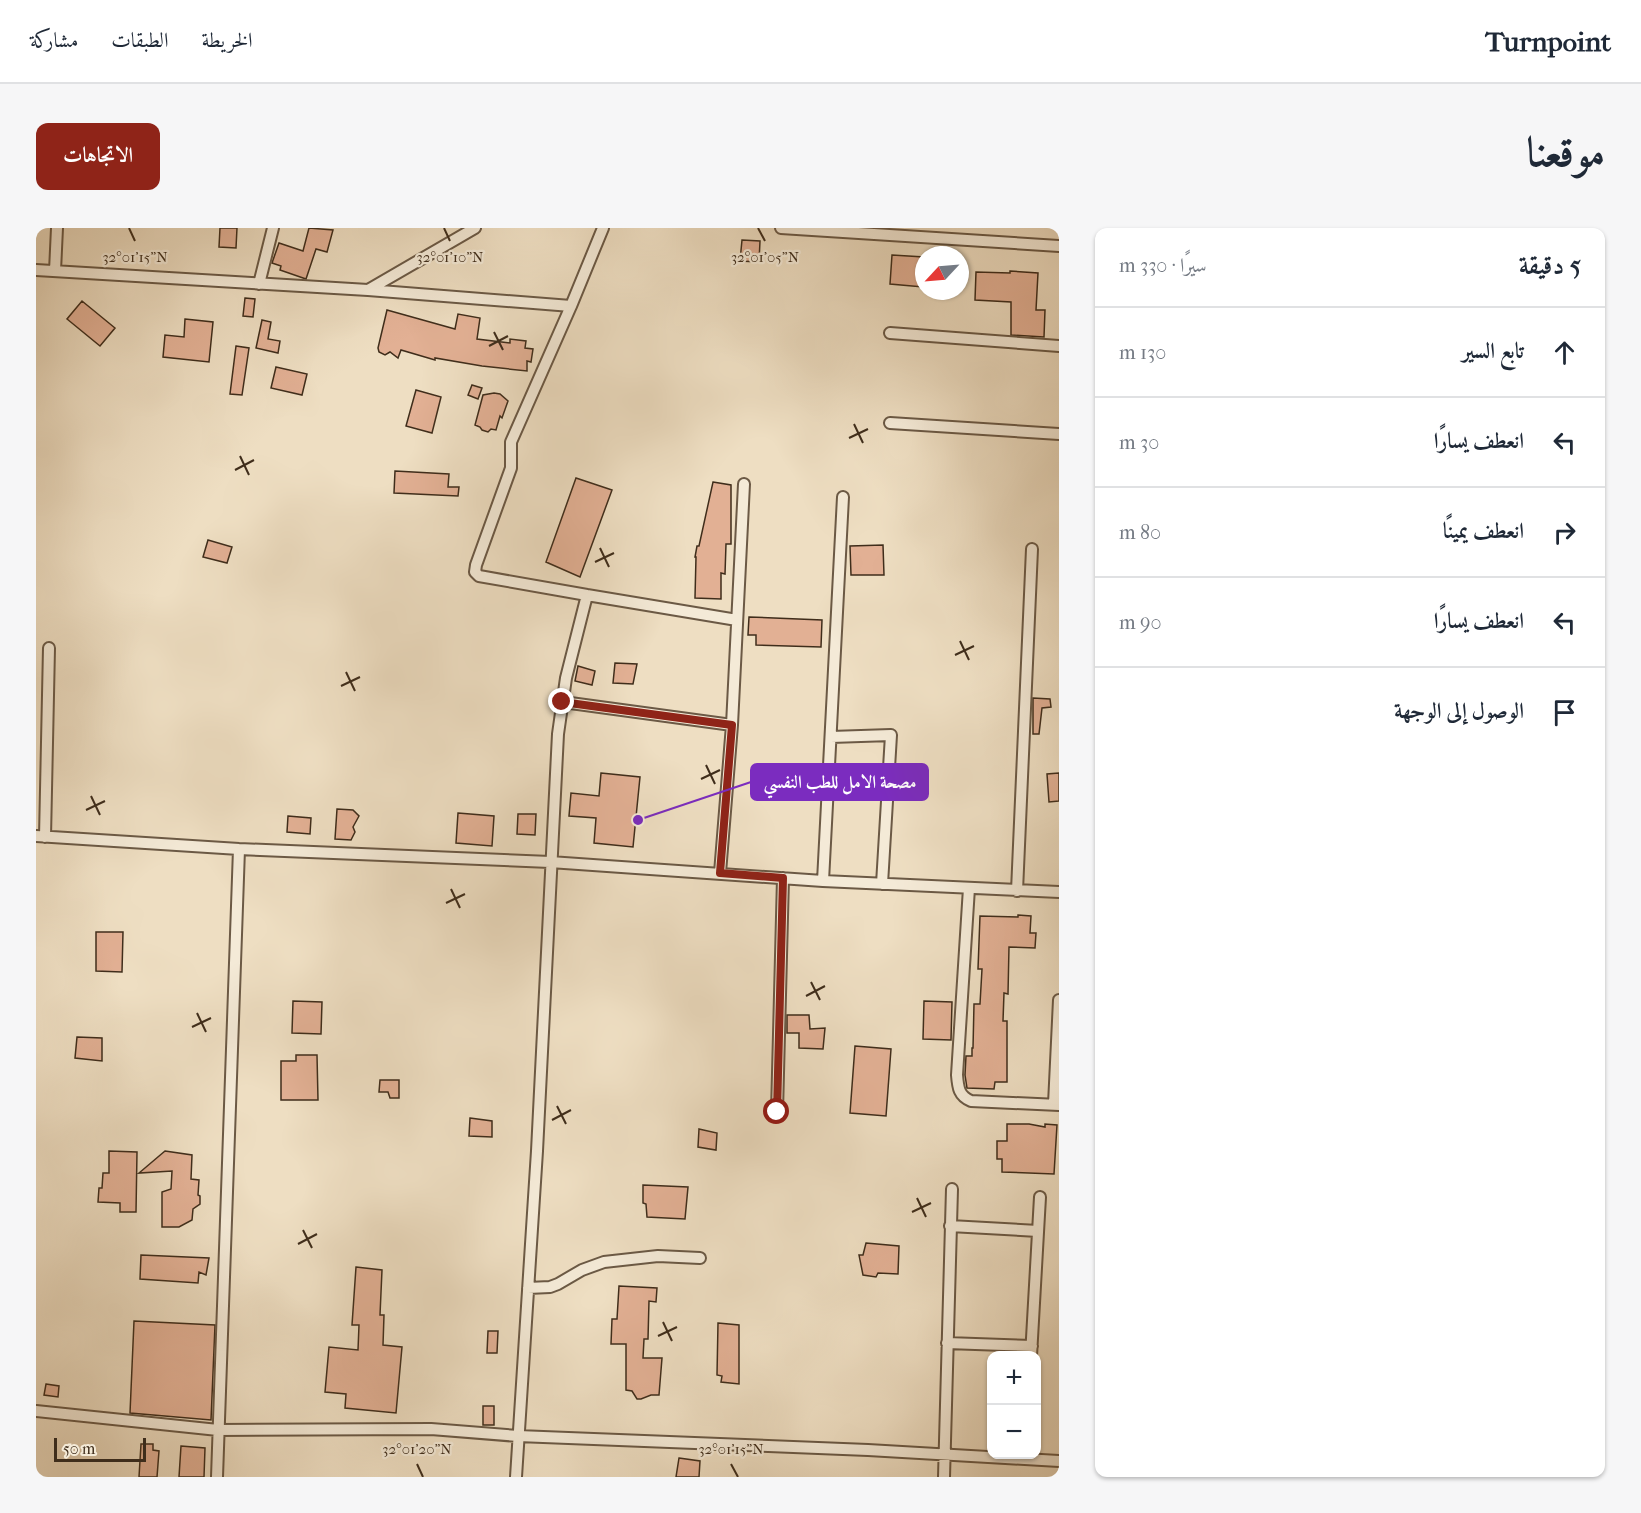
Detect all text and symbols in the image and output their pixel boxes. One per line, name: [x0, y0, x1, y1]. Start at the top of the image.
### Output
text: Turnpoint: [1485, 25, 1611, 58]
text: مشاركة: [30, 28, 78, 52]
text: الطبقات: [111, 28, 168, 52]
text: الخريطة: [201, 28, 253, 52]
button: الاتجاهات: [36, 123, 160, 190]
text: موقعنا: [1527, 128, 1605, 177]
north arrow: [915, 246, 969, 300]
text: 32°01'15"N: [102, 248, 168, 266]
text: 32°01'10"N: [417, 248, 484, 266]
text: 32°01'05"N: [731, 248, 800, 266]
text: 5 دقيقة: [1519, 250, 1581, 281]
text: سيرًا · 330 m: [1119, 254, 1207, 277]
icon: ahead: [1548, 336, 1581, 369]
text: تابع السير: [1462, 338, 1524, 364]
text: 130 m: [1119, 341, 1166, 364]
icon: left: [1548, 426, 1581, 459]
text: انعطف يسارًا: [1434, 428, 1524, 454]
text: 30 m: [1119, 431, 1159, 454]
icon: right: [1548, 516, 1581, 549]
text: انعطف يمينًا: [1443, 518, 1524, 544]
text: 80 m: [1119, 521, 1161, 544]
icon: left: [1548, 606, 1581, 639]
text: انعطف يسارًا: [1434, 608, 1524, 634]
text: 90 m: [1119, 611, 1161, 634]
route end: [548, 688, 574, 714]
icon: arrive: [1548, 696, 1581, 729]
text: الوصول إلى الوجهة: [1394, 698, 1524, 724]
callout: مصحة الامل للطب النفسي: [751, 764, 928, 800]
text: مصحة الامل للطب النفسي: [764, 772, 916, 799]
route start: [763, 1098, 789, 1124]
map controls: [987, 1351, 1041, 1459]
button: +: [987, 1351, 1041, 1405]
button: −: [987, 1405, 1041, 1459]
scale bar: [54, 1435, 146, 1462]
text: 50 m: [63, 1439, 95, 1458]
text: 32°01'20"N: [382, 1440, 452, 1458]
text: 32°01'15"N: [698, 1440, 764, 1458]

